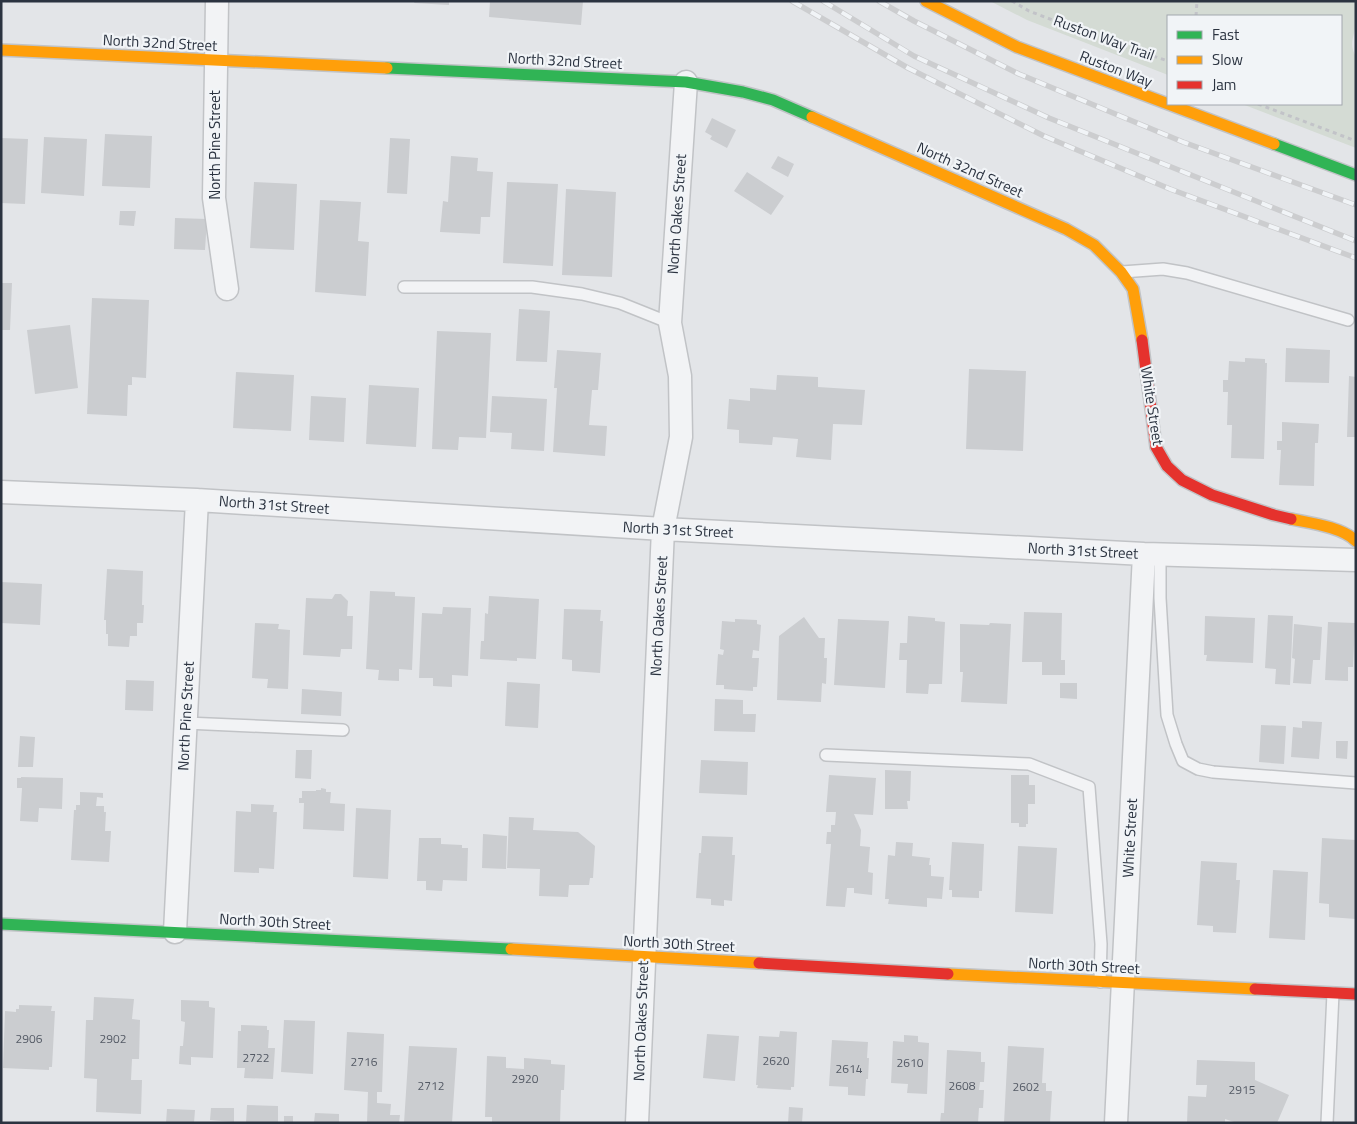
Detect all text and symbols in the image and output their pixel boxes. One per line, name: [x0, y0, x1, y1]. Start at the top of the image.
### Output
street label: Ruston Way Trail: [1051, 9, 1158, 66]
legend: [1167, 15, 1342, 105]
text: Fast: [1212, 23, 1240, 46]
street label: North 32nd Street: [102, 28, 219, 57]
street label: Ruston Way: [1076, 44, 1156, 93]
street label: North 32nd Street: [507, 46, 624, 75]
text: Slow: [1212, 48, 1243, 71]
text: Jam: [1212, 73, 1236, 96]
street label: North Pine Street: [203, 89, 226, 200]
street label: North 32nd Street: [913, 136, 1028, 204]
street label: North Oakes Street: [661, 152, 692, 275]
street label: White Street: [1135, 365, 1170, 448]
street label: North 31st Street: [218, 489, 331, 520]
street label: North 31st Street: [622, 515, 735, 544]
street label: North 31st Street: [1027, 536, 1140, 565]
street label: North Oakes Street: [644, 554, 673, 677]
street label: North Pine Street: [171, 660, 200, 771]
street label: White Street: [1116, 797, 1143, 878]
street label: North 30th Street: [219, 907, 332, 936]
street label: North 30th Street: [623, 929, 736, 958]
street label: North 30th Street: [1028, 951, 1141, 980]
street label: North Oakes Street: [627, 960, 654, 1082]
house number: 2906: [16, 1029, 43, 1048]
house number: 2902: [100, 1029, 126, 1048]
house number: 2722: [243, 1048, 269, 1067]
house number: 2620: [763, 1051, 790, 1070]
house number: 2716: [351, 1052, 378, 1071]
house number: 2610: [897, 1053, 924, 1072]
house number: 2614: [836, 1059, 863, 1078]
house number: 2920: [512, 1069, 539, 1088]
house number: 2712: [418, 1076, 444, 1095]
house number: 2608: [949, 1076, 976, 1095]
house number: 2602: [1013, 1077, 1039, 1096]
house number: 2915: [1229, 1080, 1256, 1099]

